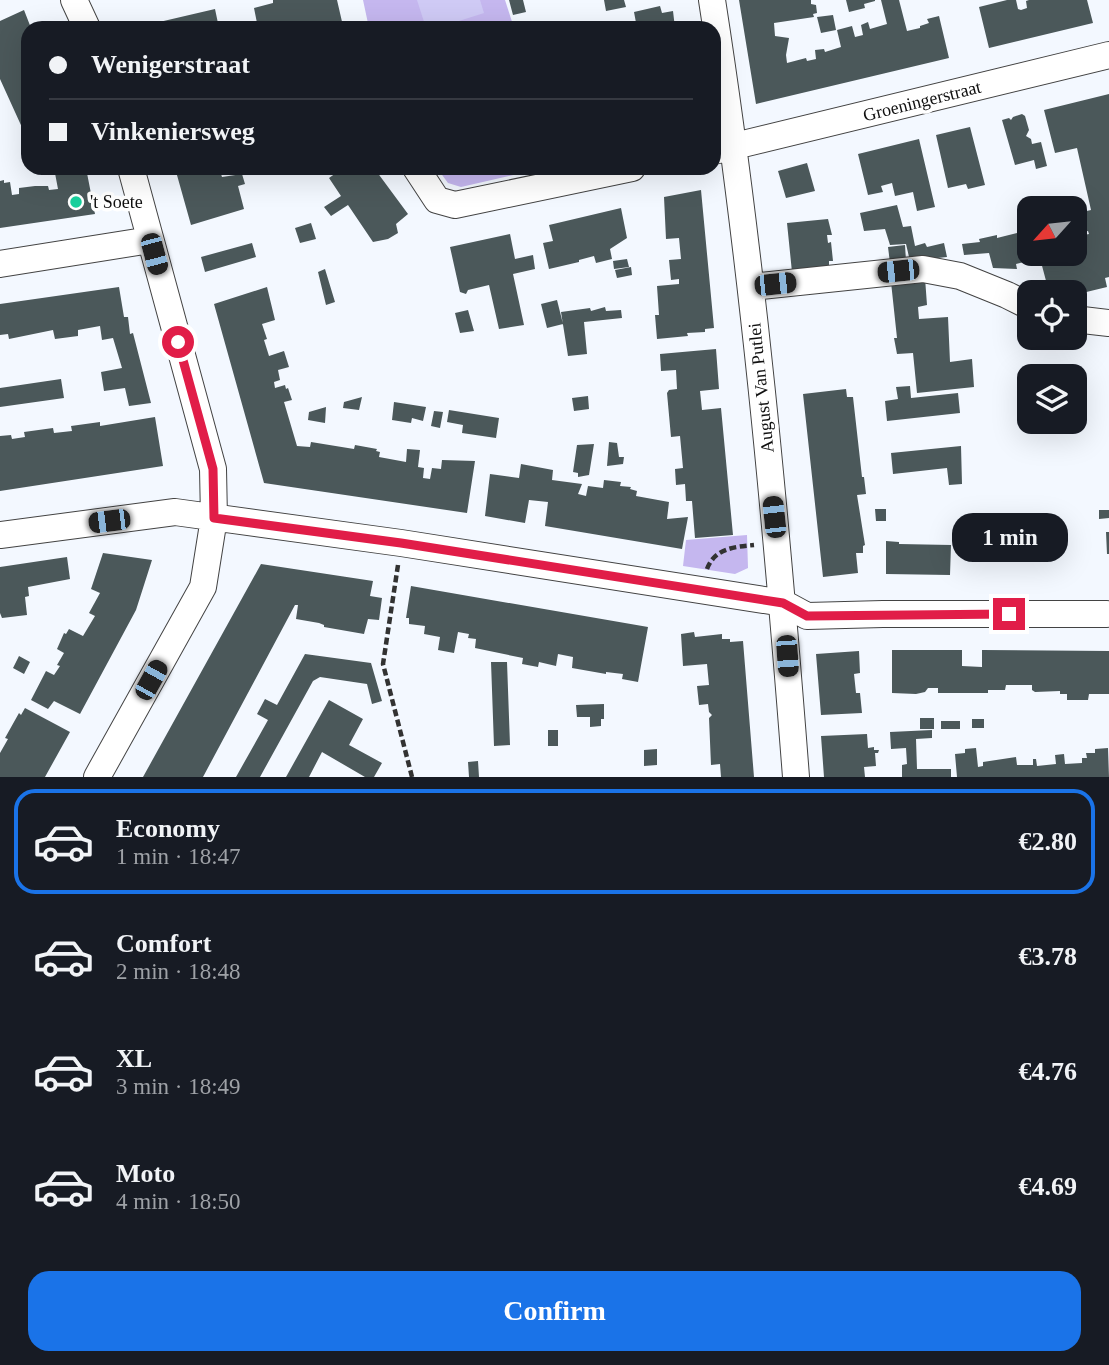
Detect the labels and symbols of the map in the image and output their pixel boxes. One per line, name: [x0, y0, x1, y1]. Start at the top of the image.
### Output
street label: Groeningerstraat: [861, 77, 983, 125]
place label: 't Soete: [90, 192, 143, 212]
marker: 't Soete: [68, 194, 84, 210]
north arrow: [1017, 196, 1087, 266]
car: [139, 231, 170, 277]
car: [877, 258, 920, 284]
car: [754, 271, 797, 297]
street label: August Van Putlei: [744, 322, 778, 454]
route start: [162, 326, 194, 358]
car: [762, 495, 787, 539]
car: [87, 508, 132, 534]
callout: 1 min: [951, 512, 1067, 562]
route end: [993, 598, 1025, 630]
car: [776, 634, 799, 678]
car: [132, 657, 171, 703]

